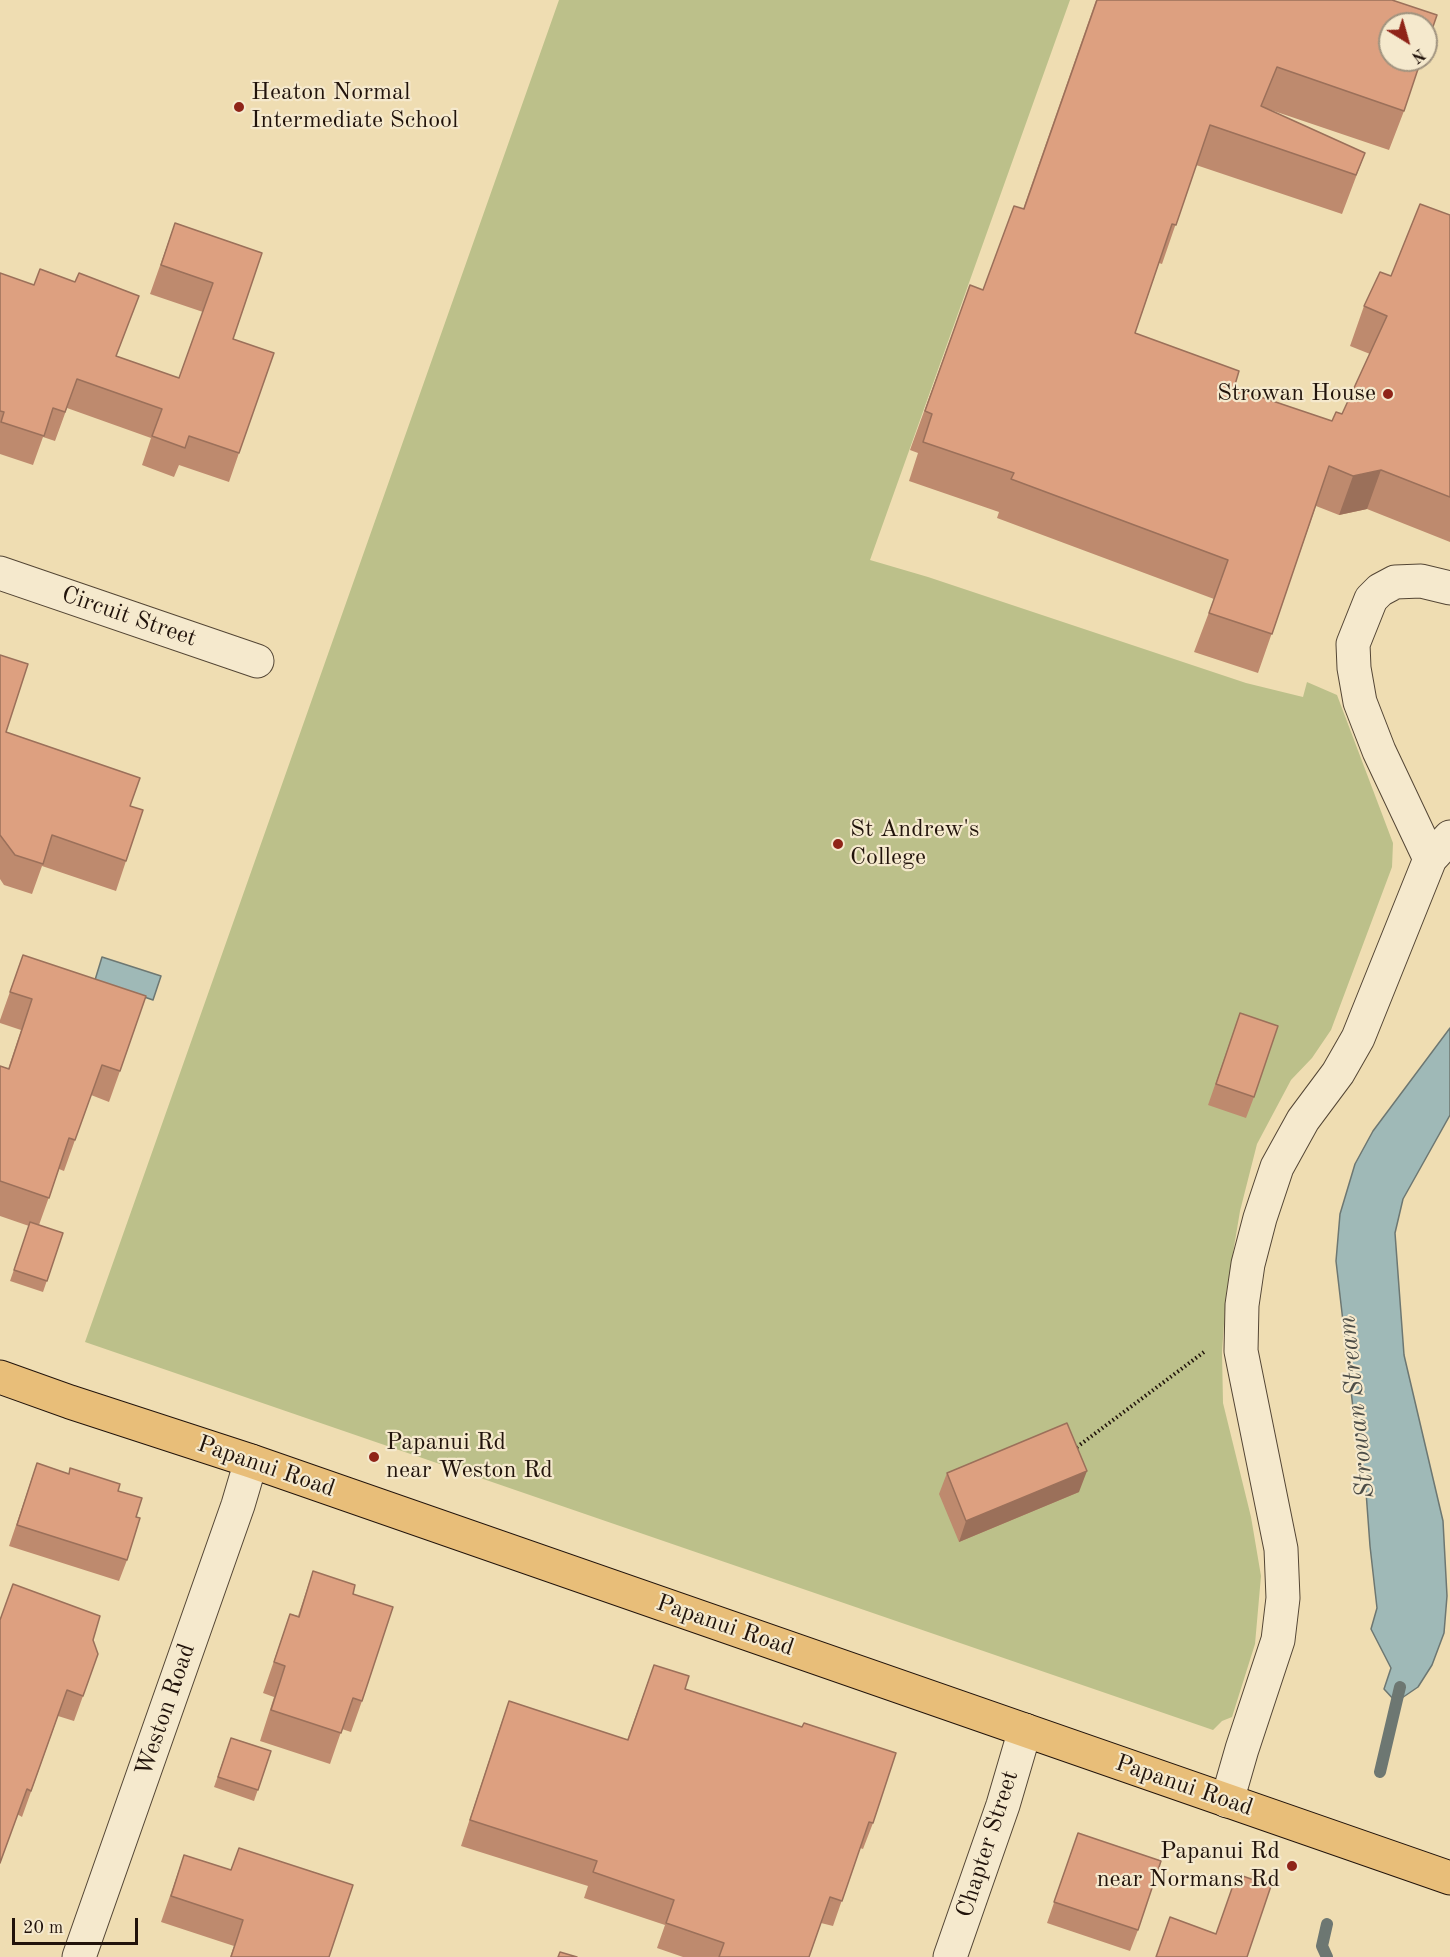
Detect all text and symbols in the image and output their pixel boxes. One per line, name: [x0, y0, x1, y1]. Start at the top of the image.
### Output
north arrow: [1378, 12, 1438, 72]
text: N: [1408, 45, 1427, 65]
place label: Heaton Normal Intermediate School: [251, 79, 459, 135]
marker: Heaton Normal Intermediate School: [232, 100, 246, 114]
place label: Strowan House: [1217, 380, 1376, 408]
marker: Strowan House: [1381, 387, 1395, 401]
street label: Circuit Street: [58, 580, 200, 654]
place label: St Andrew's College: [850, 816, 980, 872]
marker: St Andrew's College: [831, 837, 845, 851]
water label: Strowan Stream: [1332, 1314, 1382, 1500]
place label: Papanui Rd near Weston Rd: [386, 1429, 553, 1485]
street label: Papanui Road: [193, 1430, 339, 1504]
marker: Papanui Rd near Weston Rd: [367, 1450, 381, 1464]
street label: Papanui Road: [652, 1589, 798, 1663]
street label: Weston Road: [130, 1640, 202, 1780]
street label: Papanui Road: [1111, 1749, 1257, 1823]
street label: Chapter Street: [951, 1767, 1025, 1921]
place label: Papanui Rd near Normans Rd: [1097, 1838, 1280, 1894]
marker: Papanui Rd near Normans Rd: [1285, 1859, 1299, 1873]
scale bar: [15, 1906, 141, 1944]
text: 20 m: [23, 1919, 63, 1937]

